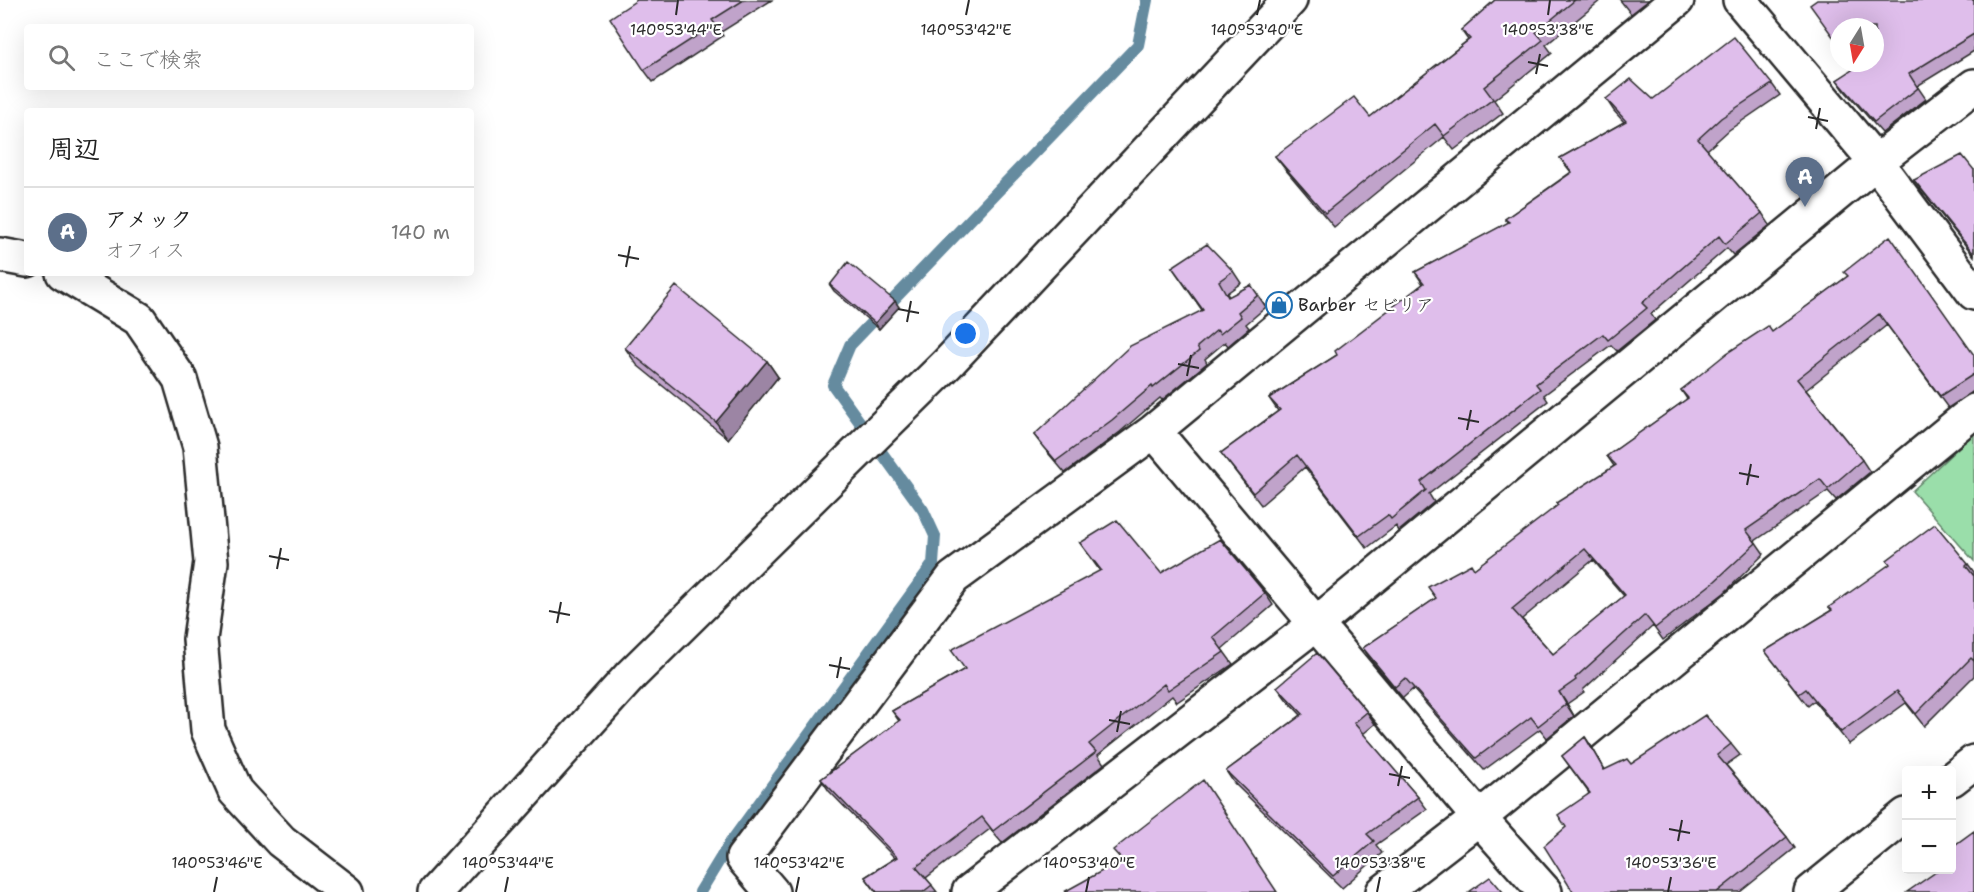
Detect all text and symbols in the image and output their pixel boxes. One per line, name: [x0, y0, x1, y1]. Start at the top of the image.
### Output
north arrow: [1830, 18, 1884, 72]
text: 140°53'44"E: [630, 20, 722, 40]
text: 140°53'42"E: [920, 20, 1012, 40]
text: 140°53'40"E: [1211, 20, 1303, 40]
text: 140°53'38"E: [1502, 20, 1594, 40]
search box: [24, 24, 474, 90]
icon: search: [45, 41, 78, 74]
text: ここで検索: [93, 45, 203, 74]
text: 周辺: [48, 131, 100, 166]
pin: A: [1786, 158, 1824, 207]
text: アメック: [105, 205, 192, 234]
text: A: [60, 219, 75, 245]
text: 140 m: [391, 219, 450, 245]
text: オフィス: [105, 237, 185, 263]
shop icon: Barber セビリア: [1264, 290, 1294, 320]
place label: Barber セビリア: [1298, 293, 1434, 317]
your location: [951, 319, 980, 348]
map controls: [1902, 766, 1956, 874]
button: +: [1902, 766, 1956, 820]
button: −: [1902, 820, 1956, 874]
text: 140°53'46"E: [171, 853, 263, 873]
text: 140°53'44"E: [462, 853, 554, 873]
text: 140°53'42"E: [753, 853, 845, 873]
text: 140°53'40"E: [1043, 853, 1135, 873]
text: 140°53'38"E: [1334, 853, 1426, 873]
text: 140°53'36"E: [1625, 853, 1717, 873]

